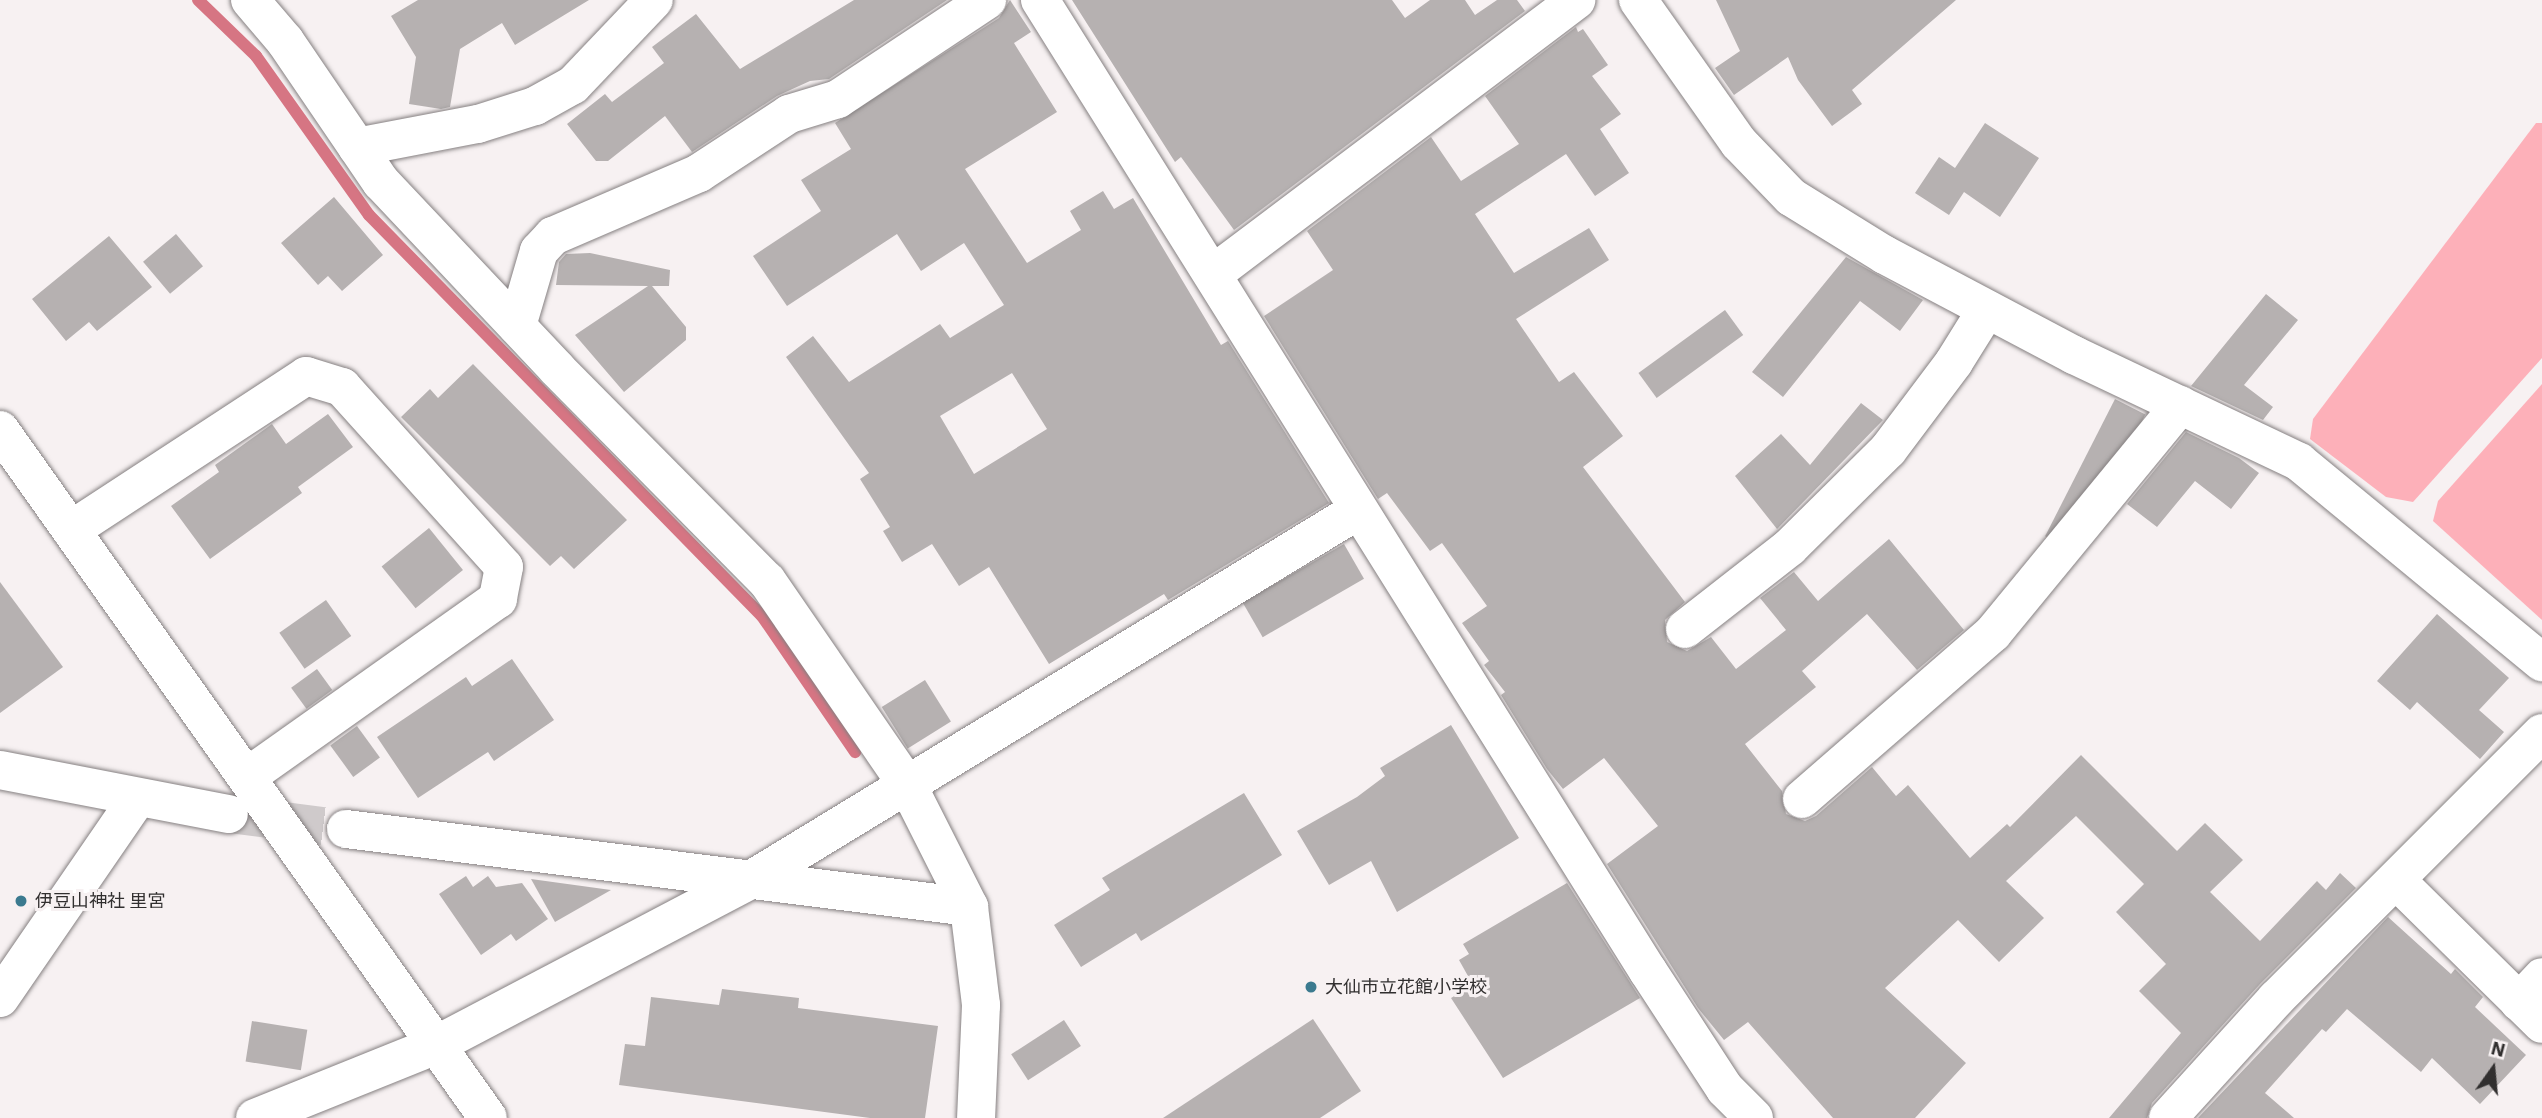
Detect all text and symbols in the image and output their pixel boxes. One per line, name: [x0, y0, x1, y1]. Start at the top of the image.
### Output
place label: 伊豆山神社 里宮: [35, 890, 165, 912]
marker: 伊豆山神社 里宮: [13, 893, 29, 909]
place label: 大仙市立花館小学校: [1325, 976, 1487, 998]
marker: 大仙市立花館小学校: [1303, 979, 1319, 995]
north arrow: [2458, 1034, 2528, 1104]
text: N: [2489, 1035, 2508, 1062]

